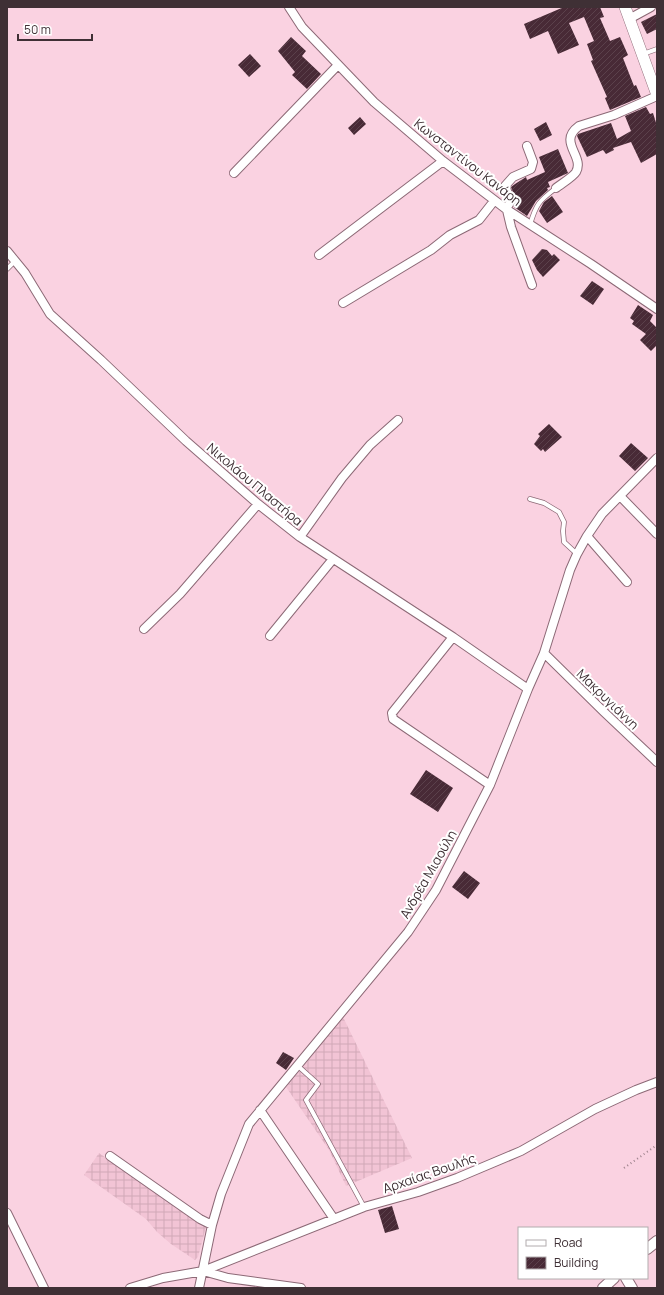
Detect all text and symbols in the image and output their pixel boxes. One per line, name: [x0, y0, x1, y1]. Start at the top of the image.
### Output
scale bar: [18, 16, 92, 42]
text: 50 m: [24, 21, 51, 38]
street label: Κωνσταντίνου Κανάρη: [411, 114, 525, 210]
street label: Νικολάου Πλαστήρα: [203, 438, 307, 530]
street label: Μακρυγιάννη: [573, 665, 643, 733]
street label: Ανδρέα Μιαούλη: [395, 827, 461, 921]
street label: Αρχαίας Βουλής: [380, 1149, 478, 1197]
legend: [518, 1227, 648, 1279]
text: Road: [554, 1234, 582, 1251]
text: Building: [554, 1254, 598, 1271]

